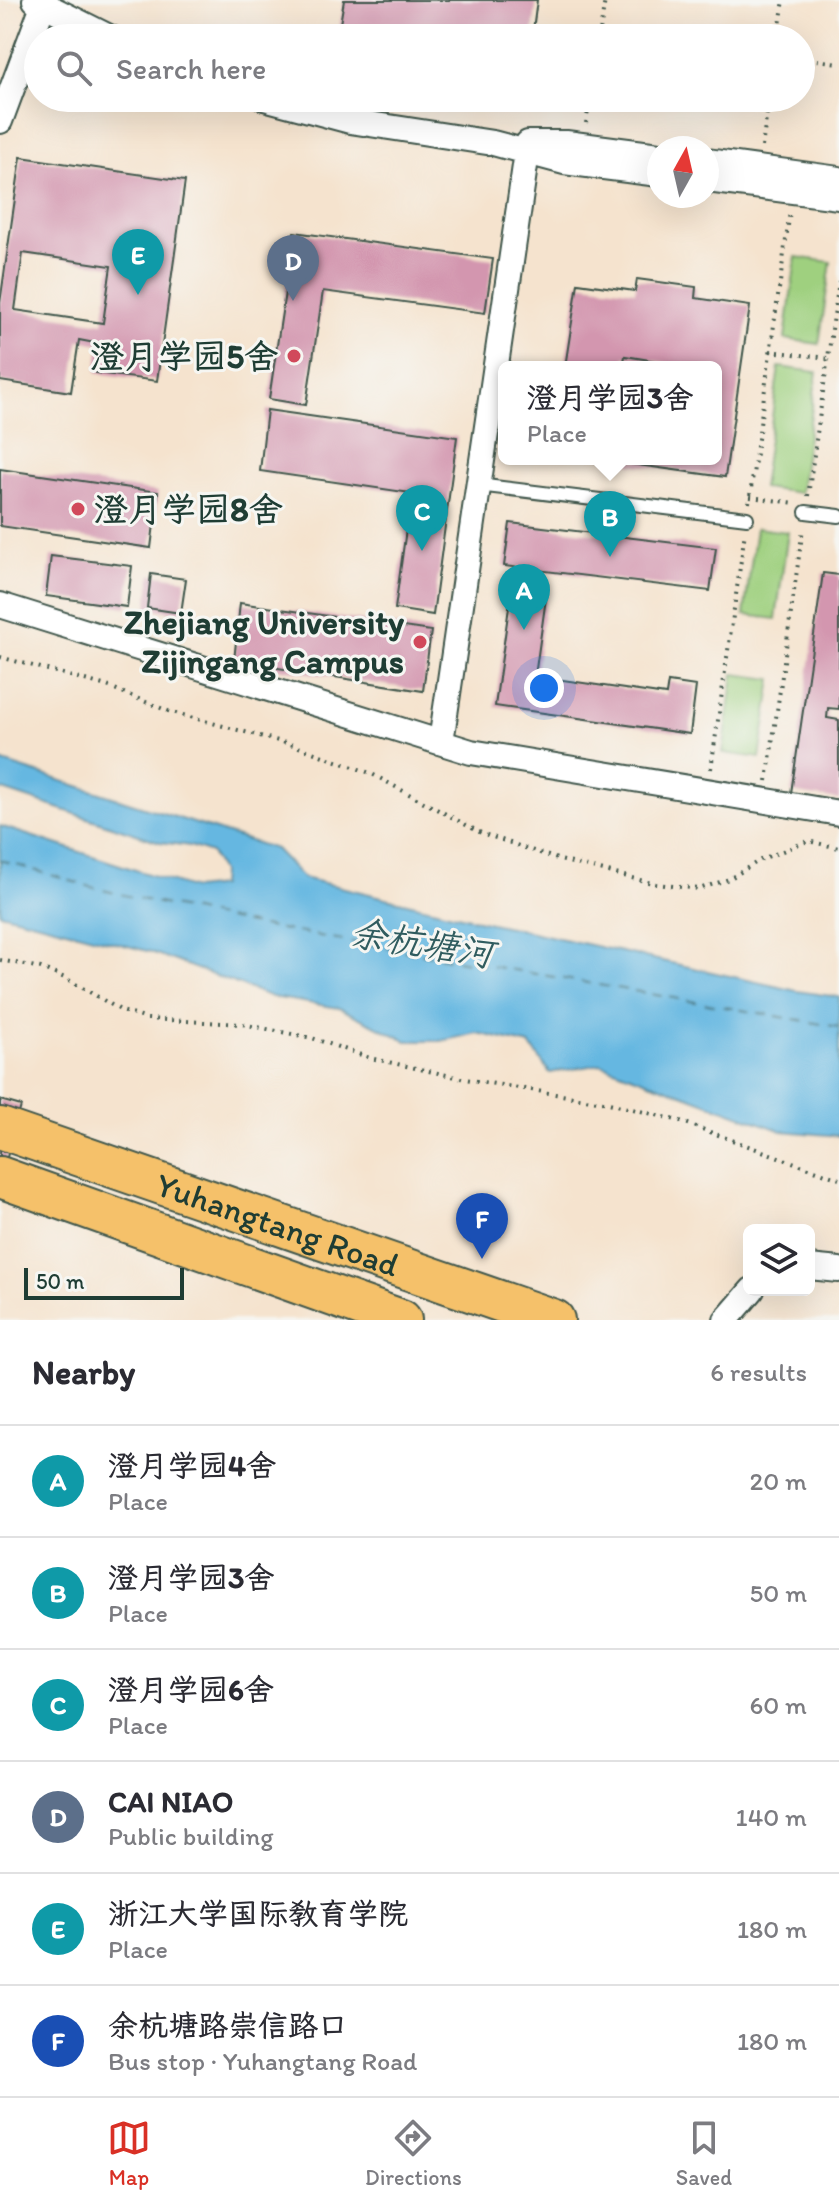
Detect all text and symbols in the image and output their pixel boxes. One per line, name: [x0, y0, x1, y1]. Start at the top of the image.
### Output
search box: [24, 24, 815, 112]
icon: search: [52, 46, 96, 90]
text: Search here: [116, 50, 266, 87]
north arrow: [647, 136, 719, 208]
pin: E: [112, 229, 164, 295]
pin: D: [267, 235, 319, 301]
place label: 澄月学园5舍: [90, 336, 278, 377]
marker: 澄月学园5舍: [285, 347, 303, 365]
popup: [498, 361, 722, 465]
text: 澄月学园3舍: [527, 379, 693, 416]
text: Place: [527, 417, 587, 449]
pin: C: [396, 485, 448, 551]
place label: 澄月学园8舍: [94, 489, 283, 530]
pin: B: [584, 491, 636, 557]
marker: 澄月学园8舍: [69, 500, 87, 518]
pin: A: [498, 564, 550, 630]
place label: Zhejiang University Zijingang Campus: [124, 602, 405, 682]
marker: Zhejiang University Zijingang Campus: [411, 633, 429, 651]
your location: [524, 668, 564, 708]
water label: 余杭塘河: [348, 911, 501, 976]
street label: Yuhangtang Road: [151, 1163, 405, 1285]
pin: F: [456, 1193, 508, 1259]
map controls: [743, 1224, 815, 1296]
button: layers: [743, 1224, 815, 1296]
scale bar: [24, 1264, 184, 1300]
text: 50 m: [36, 1268, 85, 1295]
text: Nearby: [32, 1352, 135, 1393]
text: 6 results: [710, 1356, 807, 1388]
text: 澄月学园4舍: [108, 1447, 276, 1484]
text: A: [50, 1465, 66, 1497]
text: 20 m: [750, 1465, 807, 1497]
text: Place: [108, 1485, 168, 1517]
text: 澄月学园3舍: [108, 1559, 274, 1596]
text: B: [50, 1577, 66, 1609]
text: 50 m: [750, 1577, 807, 1609]
text: Place: [108, 1597, 168, 1629]
text: 澄月学园6舍: [108, 1671, 274, 1708]
text: C: [50, 1689, 66, 1721]
text: 60 m: [750, 1689, 807, 1721]
text: Place: [108, 1709, 168, 1741]
text: CAI NIAO: [108, 1783, 233, 1820]
text: D: [49, 1801, 67, 1833]
text: 140 m: [736, 1801, 807, 1833]
text: Public building: [108, 1820, 274, 1852]
text: 浙江大学国际教育学院: [108, 1895, 408, 1932]
text: E: [51, 1913, 65, 1945]
text: 180 m: [737, 1913, 807, 1945]
text: Place: [108, 1933, 168, 1965]
text: 余杭塘路崇信路口: [108, 2007, 348, 2044]
text: F: [51, 2025, 65, 2057]
text: 180 m: [737, 2025, 807, 2057]
text: Bus stop · Yuhangtang Road: [108, 2045, 417, 2077]
tab: Map: [107, 2116, 151, 2191]
tab: Directions: [365, 2116, 462, 2191]
tab: Saved: [676, 2116, 732, 2191]

